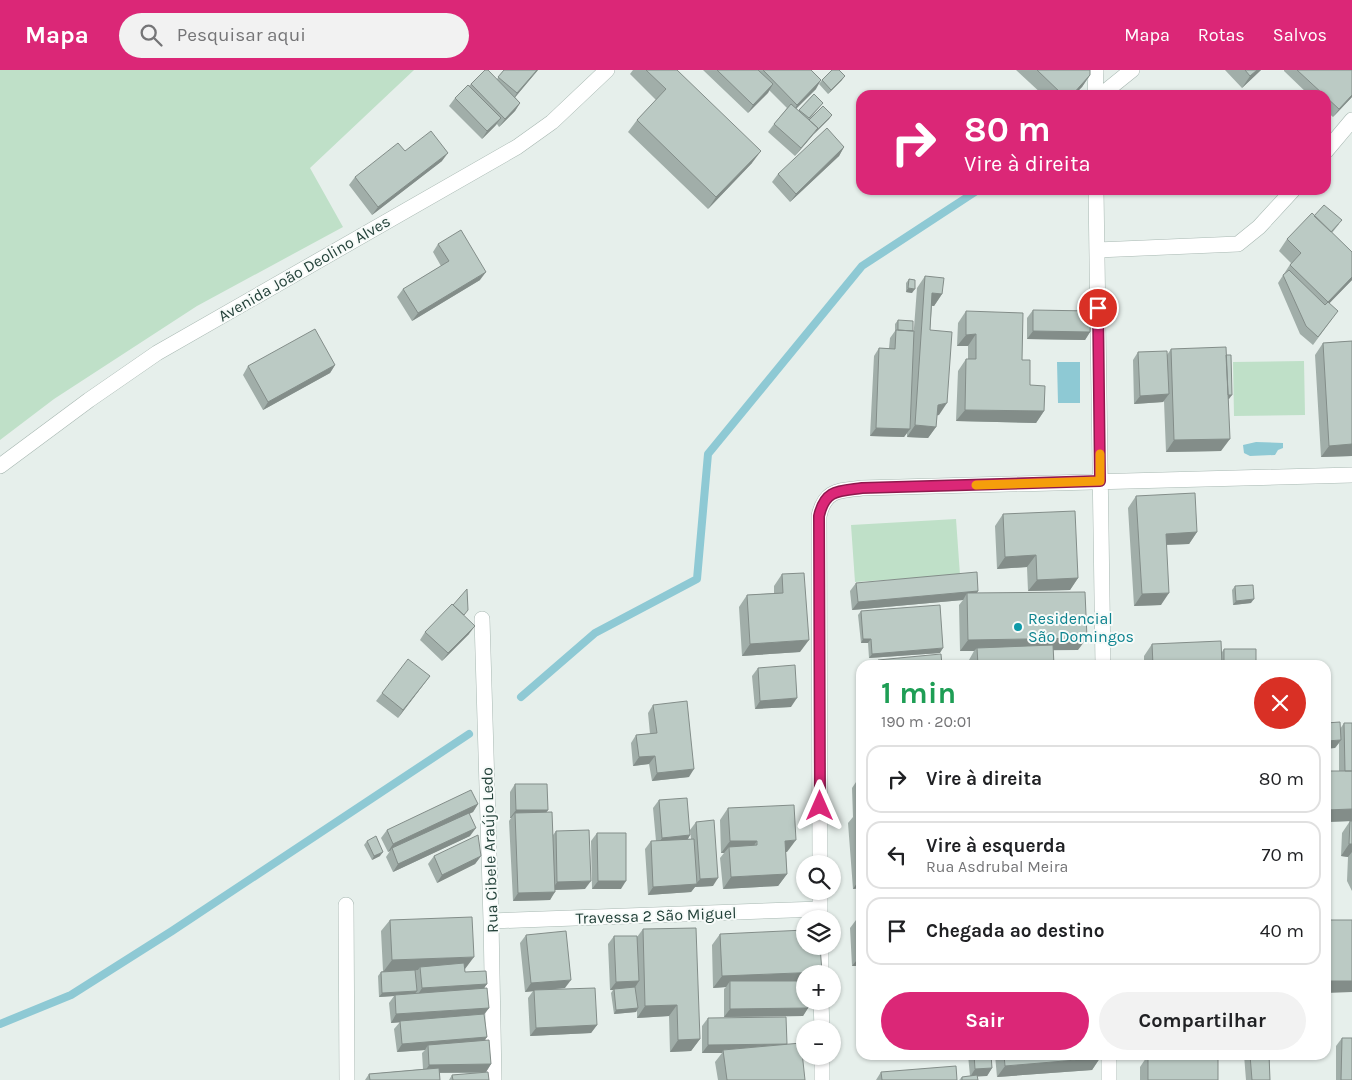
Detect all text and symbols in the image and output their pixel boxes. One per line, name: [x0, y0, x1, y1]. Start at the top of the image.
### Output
search box: [119, 13, 469, 58]
text: Mapa: [25, 21, 89, 49]
icon: search: [137, 21, 165, 49]
text: Pesquisar aqui: [177, 24, 306, 46]
text: Mapa: [1124, 24, 1170, 46]
text: Rotas: [1198, 24, 1245, 46]
text: Salvos: [1273, 24, 1327, 46]
text: 80 m: [964, 109, 1051, 150]
icon: right: [881, 110, 946, 175]
text: Vire à direita: [964, 151, 1091, 177]
street label: Avenida João Deolino Alves: [215, 211, 394, 326]
pin: [1077, 287, 1119, 329]
icon: arrive: [1084, 294, 1112, 322]
place label: Residencial São Domingos: [1028, 609, 1134, 646]
marker: Residencial São Domingos: [1012, 621, 1024, 633]
text: 1 min: [881, 675, 956, 711]
button: close: [1254, 677, 1306, 729]
text: 190 m · 20:01: [881, 712, 972, 731]
icon: right: [883, 765, 911, 793]
street label: Rua Cibele Araújo Ledo: [477, 767, 502, 933]
text: Vire à direita: [926, 768, 1042, 790]
text: 80 m: [1259, 768, 1304, 790]
position arrow: [793, 779, 845, 831]
text: Vire à esquerda: [926, 835, 1066, 857]
icon: left: [883, 841, 911, 869]
text: 70 m: [1262, 844, 1304, 866]
map controls: [796, 855, 841, 1065]
button: search: [796, 855, 841, 900]
text: Rua Asdrubal Meira: [926, 857, 1068, 876]
street label: Travessa 2 São Miguel: [575, 903, 737, 928]
button: layers: [796, 910, 841, 955]
icon: arrive: [883, 917, 911, 945]
text: Chegada ao destino: [926, 920, 1104, 942]
text: 40 m: [1260, 920, 1304, 942]
button: +: [796, 965, 841, 1010]
button: Sair: [881, 992, 1089, 1050]
button: Compartilhar: [1099, 992, 1306, 1050]
button: −: [796, 1020, 841, 1065]

